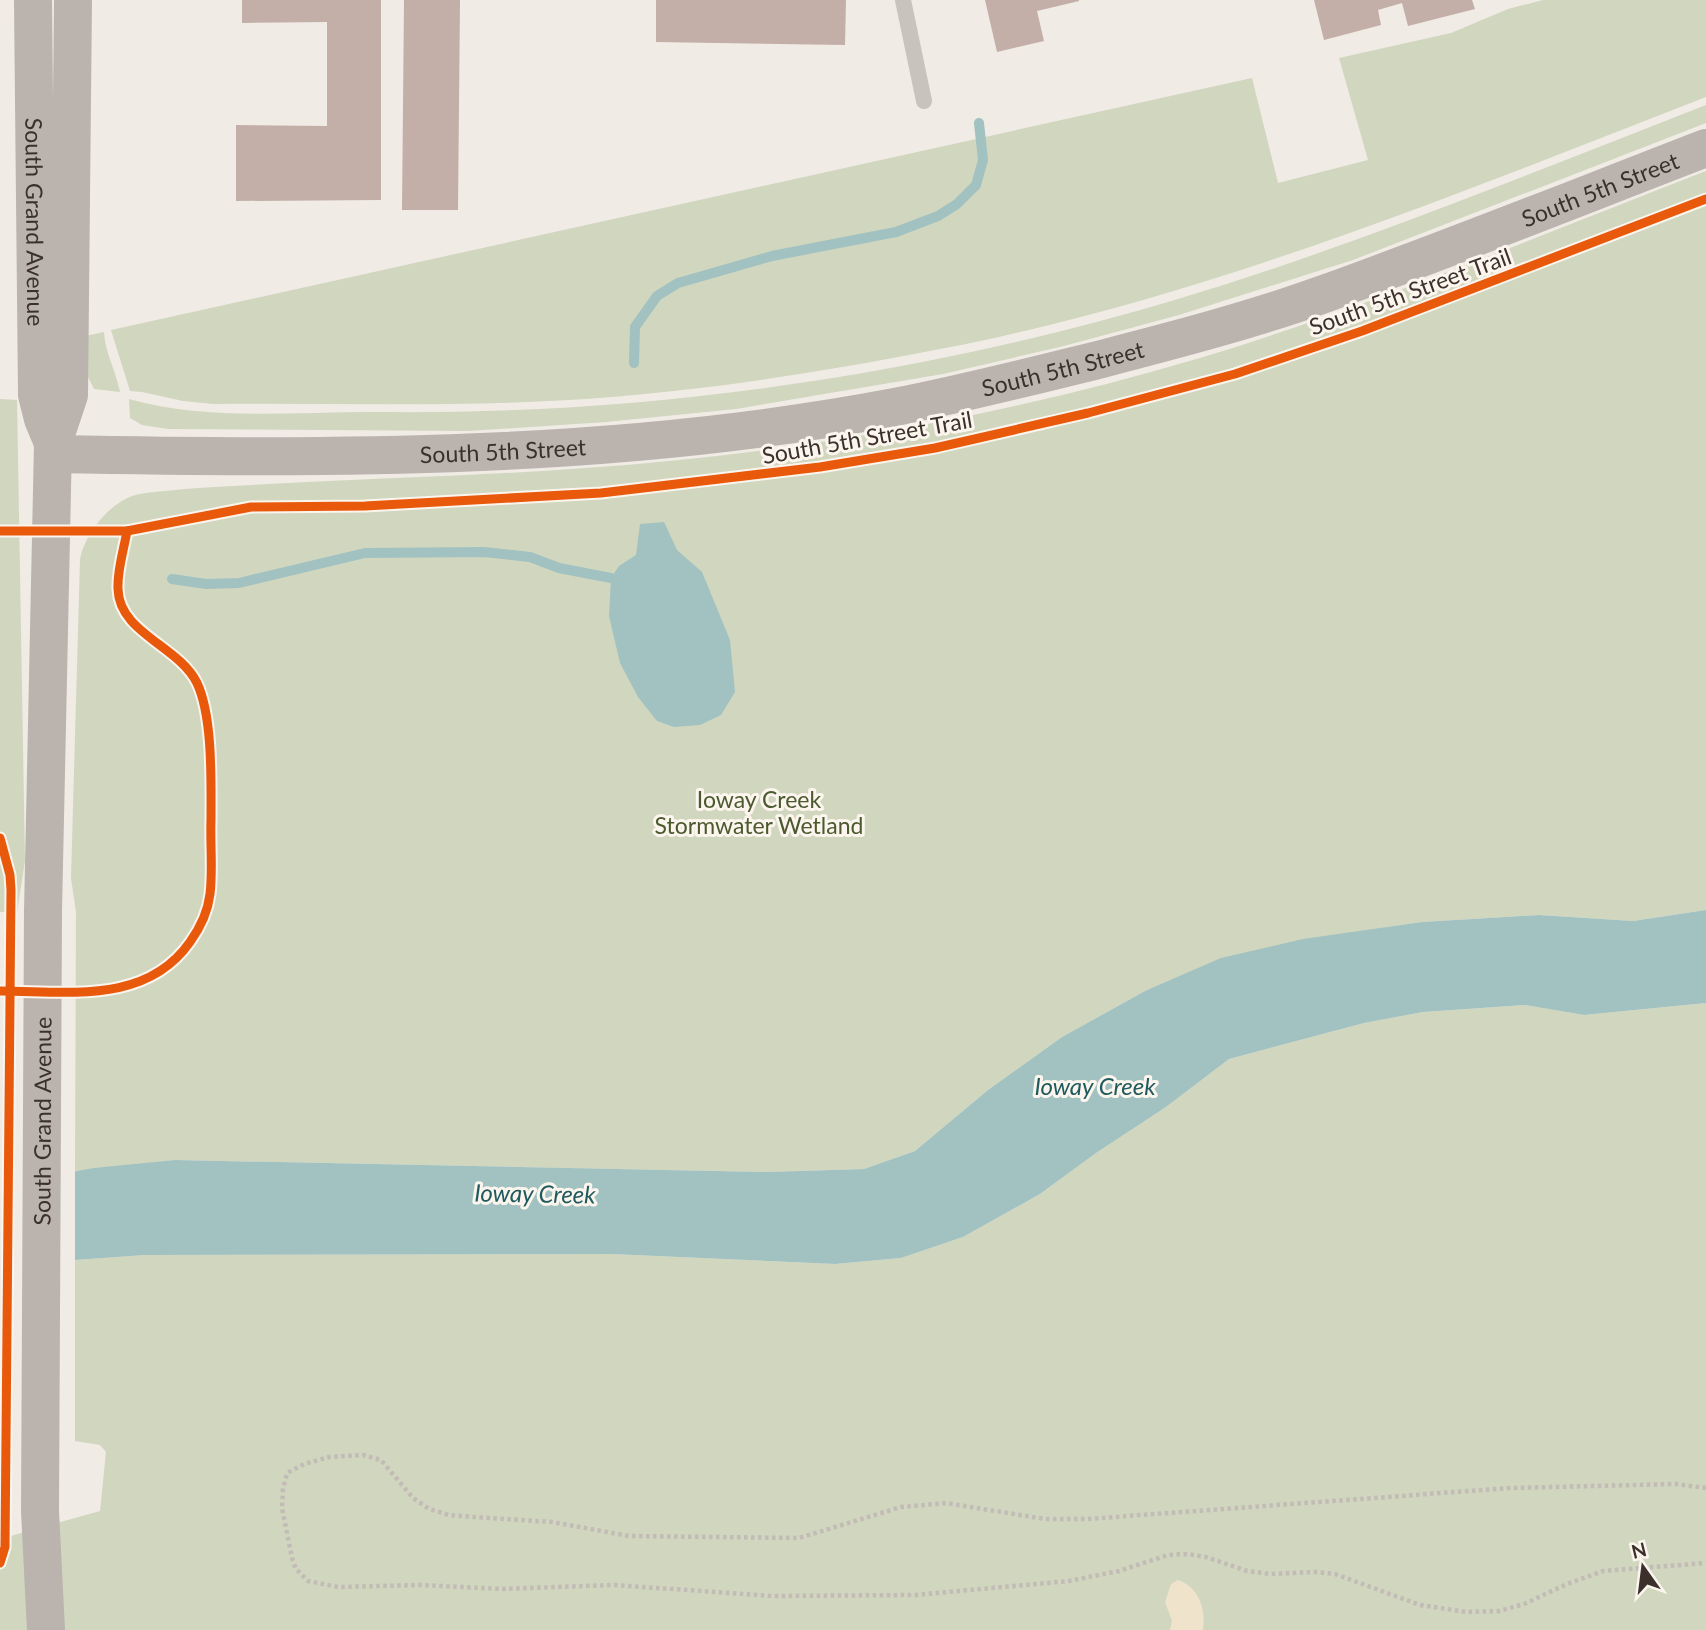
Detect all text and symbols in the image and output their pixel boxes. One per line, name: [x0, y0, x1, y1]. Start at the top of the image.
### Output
street label: South Grand Avenue: [20, 118, 50, 326]
street label: South 5th Street: [1517, 146, 1683, 232]
street label: South 5th Street Trail: [1305, 241, 1515, 341]
street label: South 5th Street: [979, 334, 1148, 402]
street label: South 5th Street Trail: [760, 405, 974, 469]
street label: South 5th Street: [419, 432, 588, 468]
park label: Ioway Creek Stormwater Wetland: [655, 785, 863, 839]
street label: South Grand Avenue: [27, 1017, 56, 1226]
water label: Ioway Creek: [1034, 1071, 1156, 1100]
water label: Ioway Creek: [474, 1177, 596, 1209]
north arrow: [1608, 1532, 1678, 1602]
text: N: [1629, 1537, 1649, 1563]

